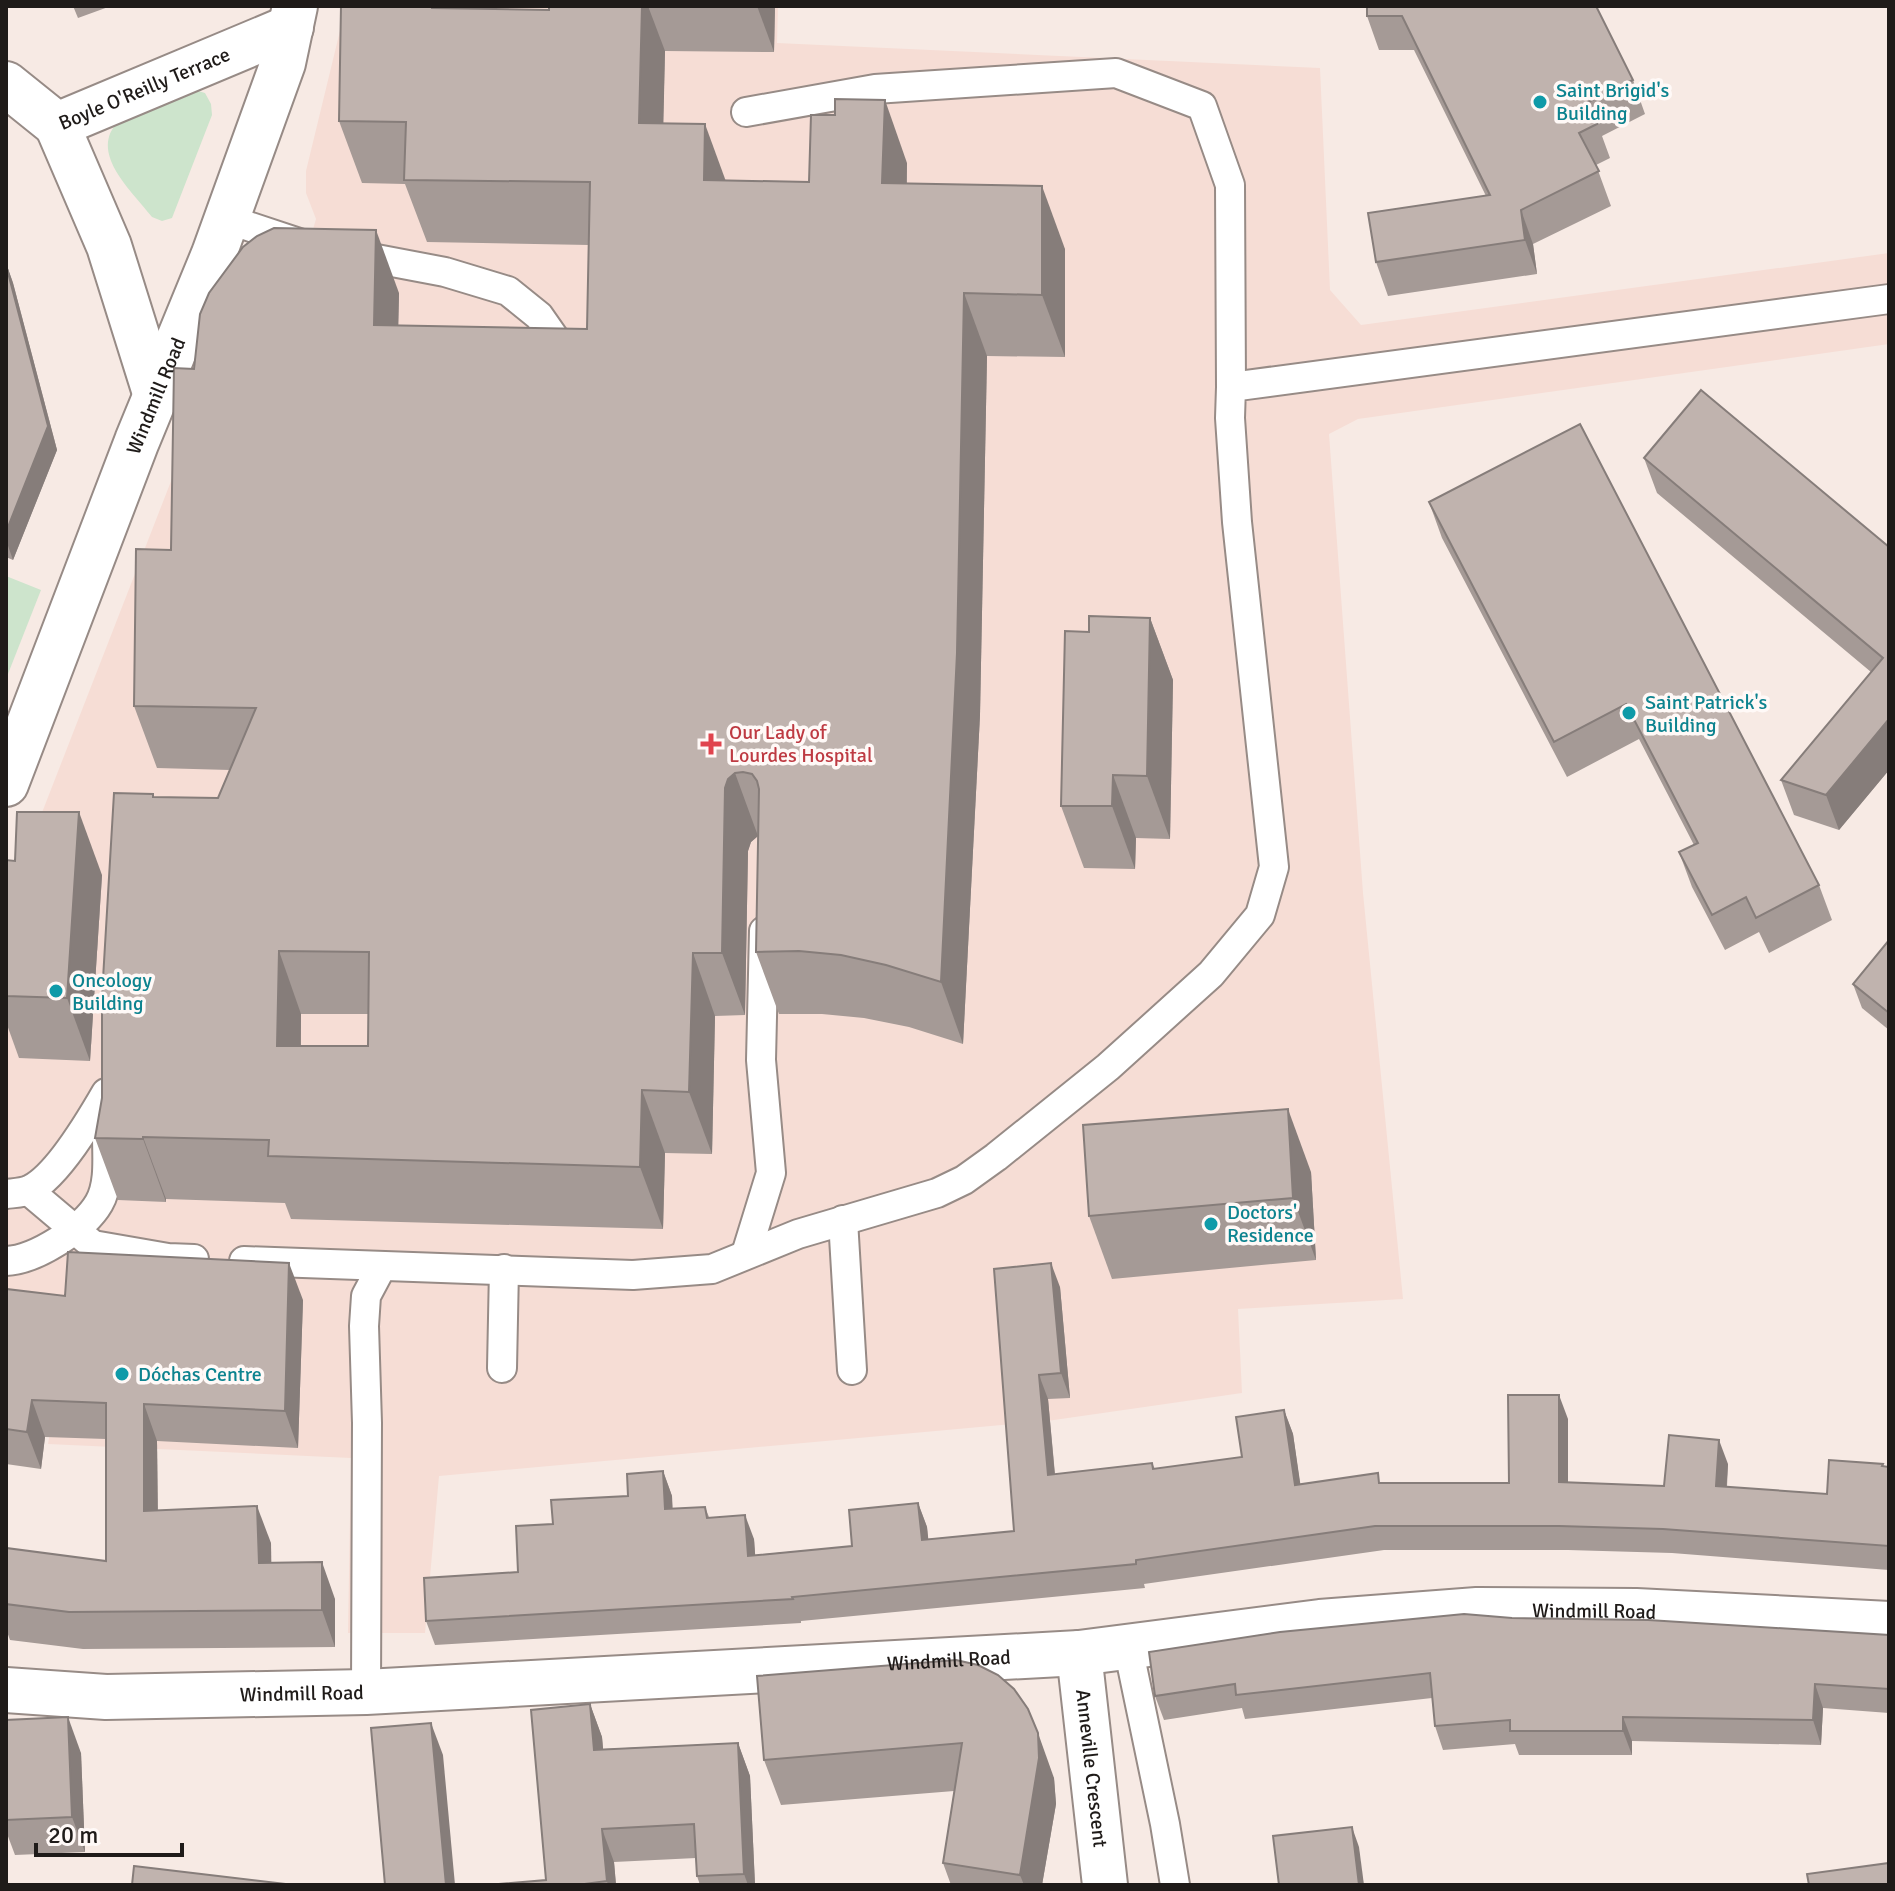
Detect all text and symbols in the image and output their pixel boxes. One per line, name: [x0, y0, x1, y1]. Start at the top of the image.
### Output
street label: Boyle O'Reilly Terrace: [55, 42, 234, 135]
place label: Saint Brigid's Building: [1556, 78, 1670, 126]
marker: Saint Brigid's Building: [1531, 93, 1549, 111]
street label: Windmill Road: [121, 334, 191, 458]
place label: Saint Patrick's Building: [1645, 690, 1768, 738]
marker: Saint Patrick's Building: [1620, 704, 1638, 722]
place label: Our Lady of Lourdes Hospital: [729, 720, 873, 768]
marker: Our Lady of Lourdes Hospital: [700, 733, 722, 755]
place label: Oncology Building: [72, 968, 152, 1016]
marker: Oncology Building: [47, 982, 65, 1000]
place label: Doctors' Residence: [1227, 1200, 1314, 1248]
marker: Doctors' Residence: [1202, 1215, 1220, 1233]
place label: Dóchas Centre: [138, 1362, 262, 1387]
marker: Dóchas Centre: [113, 1365, 131, 1383]
street label: Windmill Road: [1532, 1598, 1657, 1625]
street label: Windmill Road: [886, 1644, 1011, 1676]
street label: Windmill Road: [239, 1680, 364, 1707]
street label: Anneville Crescent: [1071, 1688, 1113, 1849]
scale bar: [36, 1807, 182, 1857]
text: 20 m: [48, 1820, 98, 1850]

